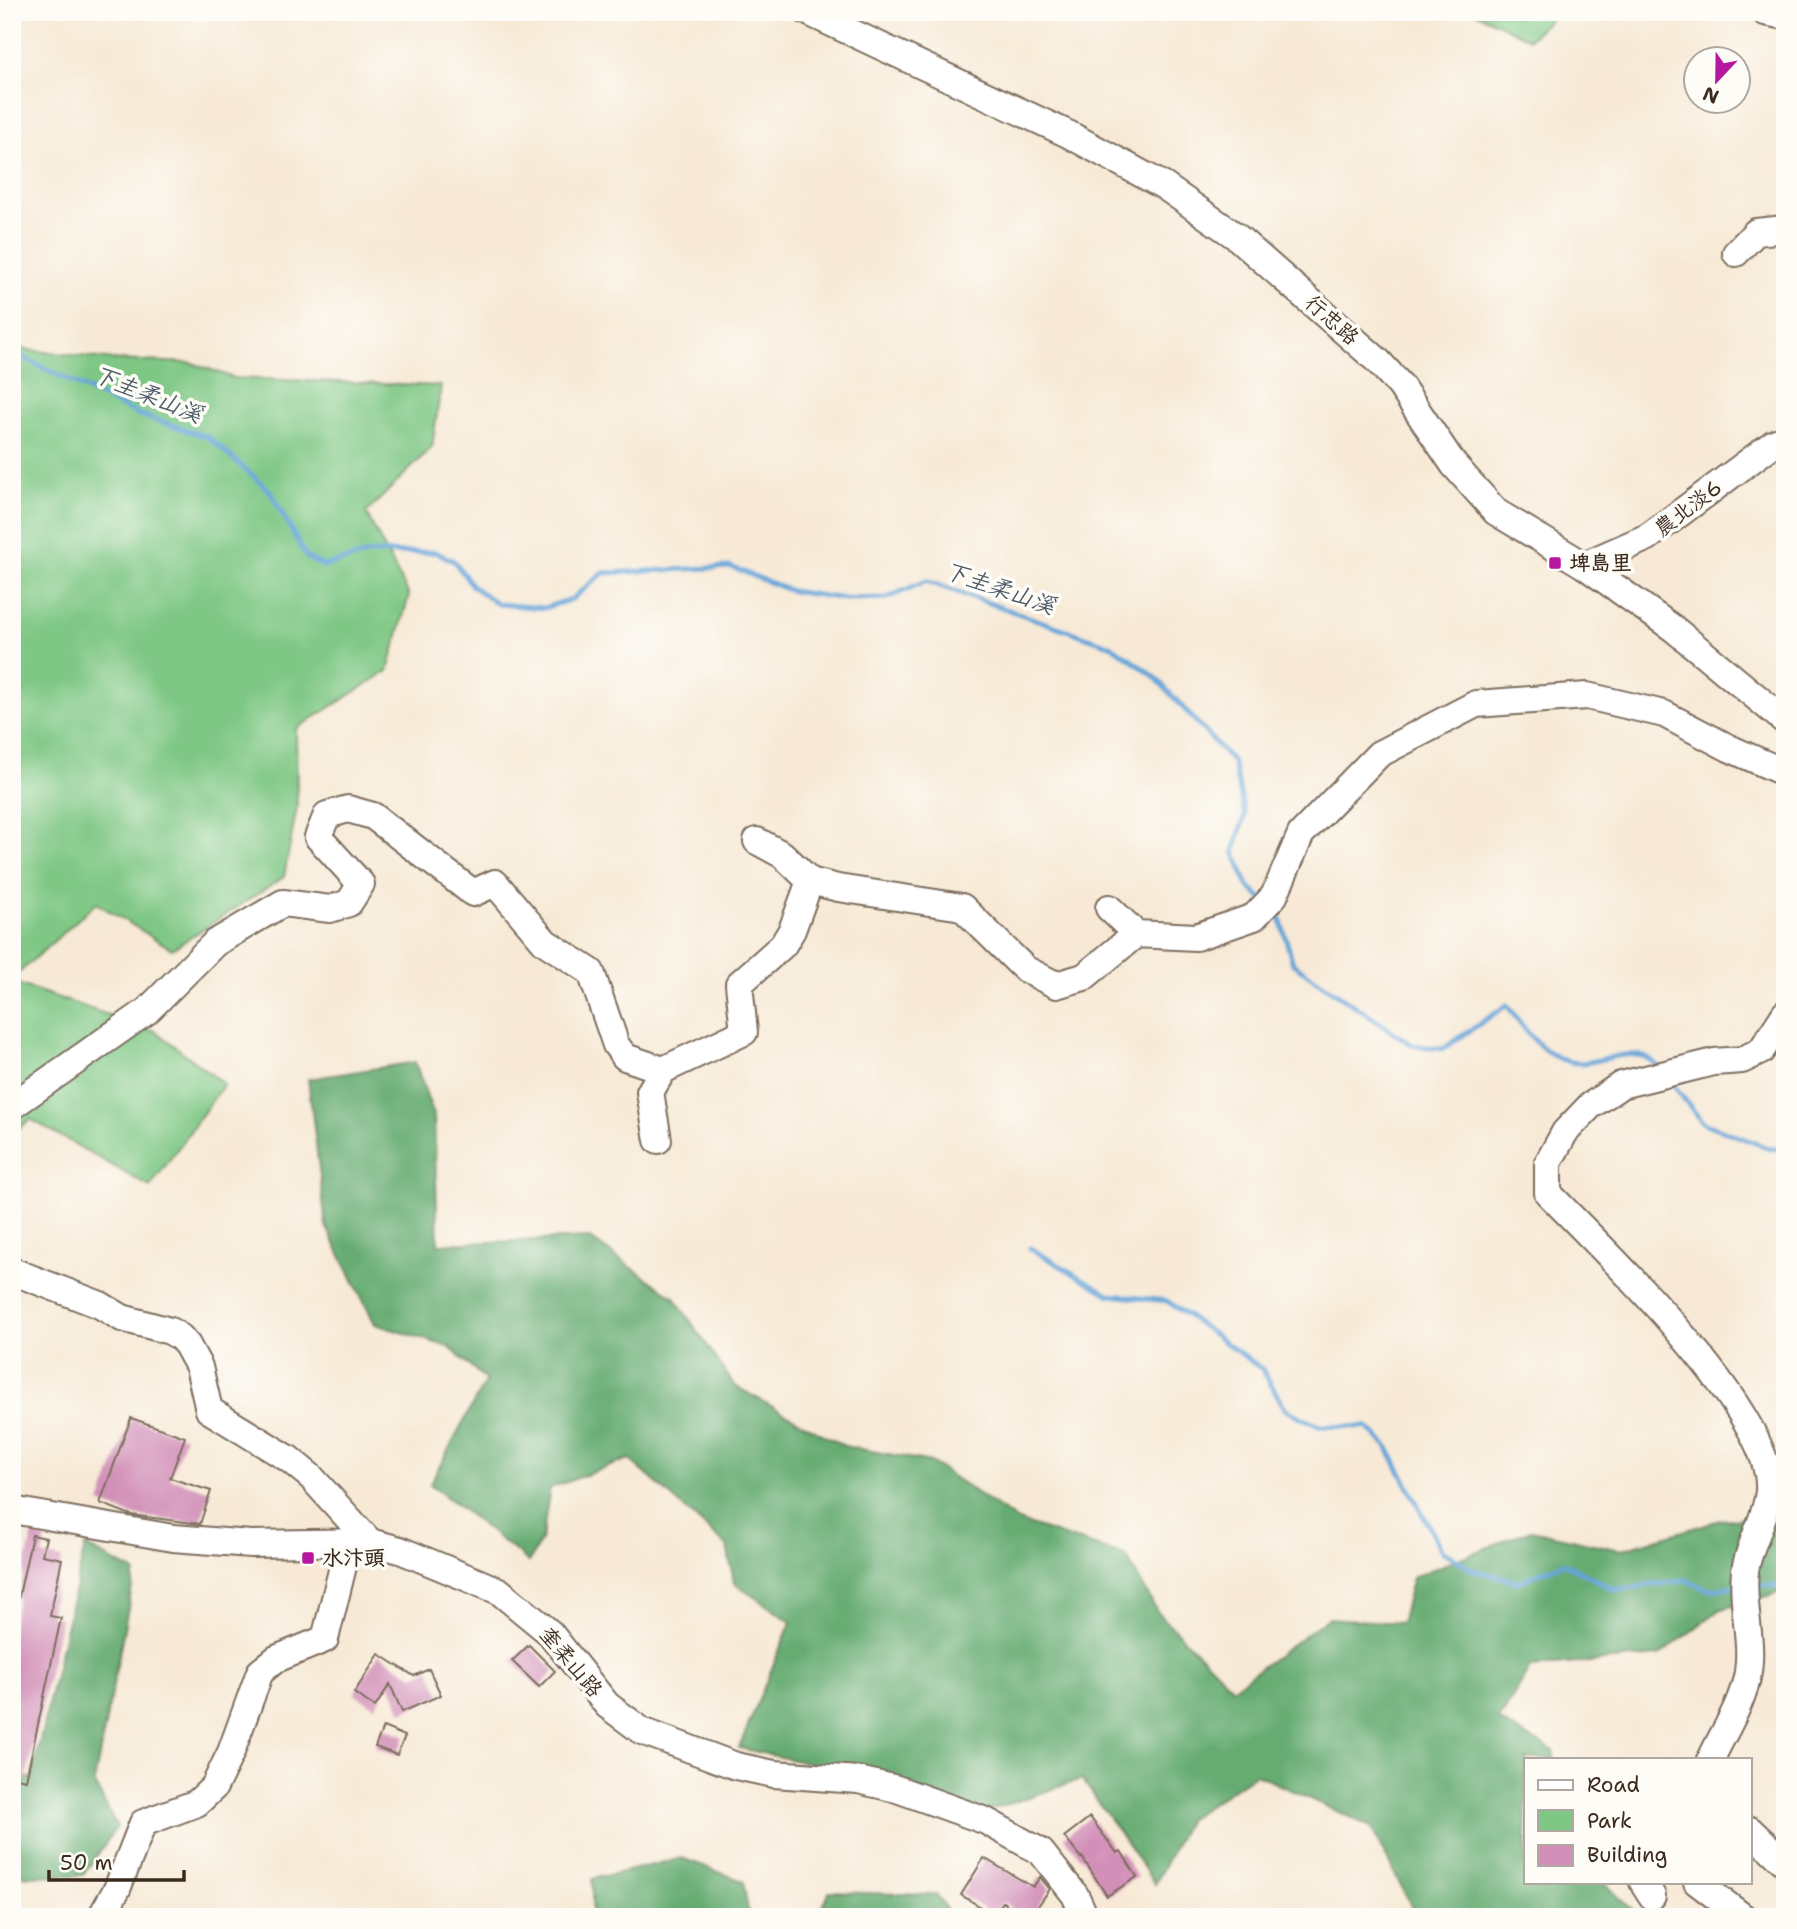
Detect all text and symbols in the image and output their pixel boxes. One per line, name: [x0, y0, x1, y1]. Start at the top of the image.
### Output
north arrow: [1682, 46, 1752, 116]
text: N: [1699, 81, 1722, 110]
street label: 行忠路: [1299, 289, 1365, 351]
water label: 下圭柔山溪: [89, 359, 209, 430]
street label: 農北淡6: [1649, 473, 1727, 543]
place label: 埤島里: [1569, 549, 1632, 577]
water label: 下圭柔山溪: [941, 555, 1061, 622]
marker: 埤島里: [1547, 555, 1563, 571]
place label: 水汴頭: [322, 1544, 385, 1572]
marker: 水汴頭: [300, 1550, 316, 1566]
street label: 奎柔山路: [533, 1621, 609, 1703]
legend: [1524, 1758, 1752, 1884]
text: Road: [1587, 1771, 1640, 1799]
text: Park: [1587, 1807, 1632, 1835]
scale bar: [49, 1838, 184, 1882]
text: Building: [1587, 1841, 1667, 1869]
text: 50 m: [60, 1849, 113, 1877]

